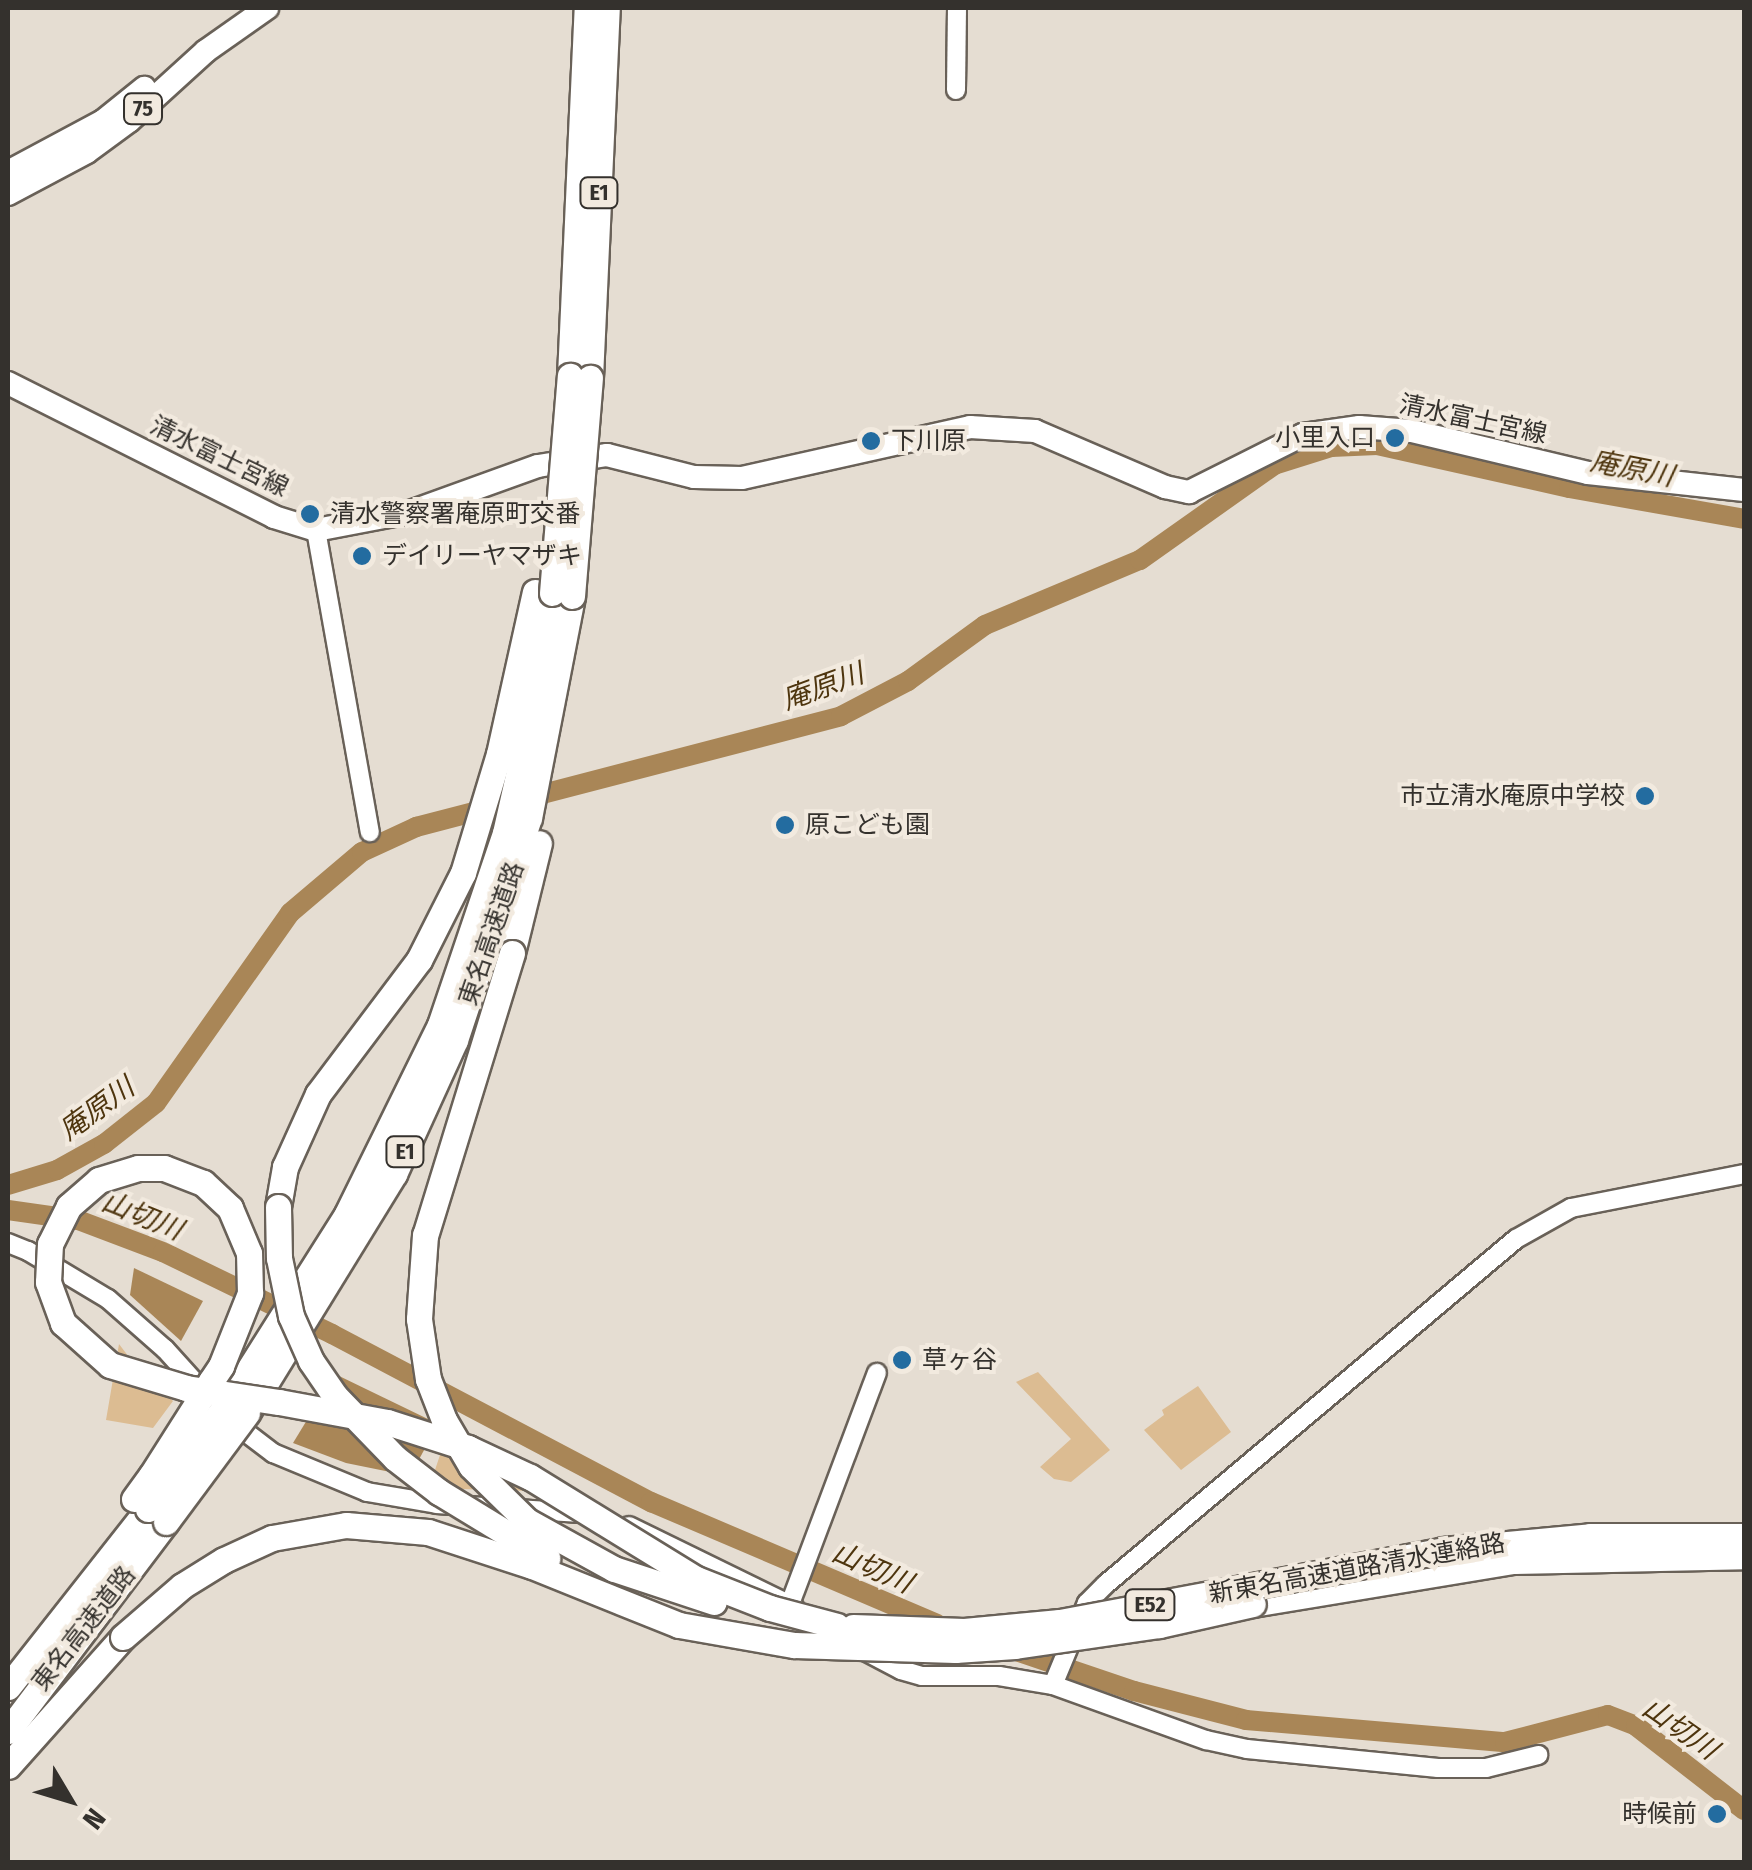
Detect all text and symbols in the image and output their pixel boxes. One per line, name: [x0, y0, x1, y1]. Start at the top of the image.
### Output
road number: 75: [123, 92, 163, 126]
road number: E1: [579, 176, 619, 210]
street label: 清水富士宮線: [1397, 390, 1549, 450]
street label: 清水富士宮線: [145, 411, 293, 503]
place label: 小里入口: [1275, 423, 1375, 453]
place label: 下川原: [891, 426, 966, 456]
marker: 小里入口: [1384, 427, 1406, 449]
marker: 下川原: [860, 430, 882, 452]
water label: 庵原川: [1588, 444, 1676, 494]
place label: 清水警察署庵原町交番: [330, 499, 580, 529]
marker: 清水警察署庵原町交番: [299, 503, 321, 525]
place label: デイリーヤマザキ: [382, 541, 582, 571]
marker: デイリーヤマザキ: [351, 545, 373, 567]
water label: 庵原川: [778, 657, 868, 717]
place label: 市立清水庵原中学校: [1400, 781, 1625, 811]
marker: 市立清水庵原中学校: [1634, 785, 1656, 807]
place label: 原こども園: [805, 810, 930, 840]
marker: 原こども園: [774, 814, 796, 836]
street label: 東名高速道路: [453, 858, 531, 1010]
water label: 庵原川: [53, 1071, 141, 1147]
road number: E1: [385, 1135, 425, 1169]
water label: 山切川: [97, 1185, 187, 1247]
place label: 草ヶ谷: [922, 1345, 997, 1375]
marker: 草ヶ谷: [891, 1349, 913, 1371]
street label: 新東名高速道路清水連絡路: [1207, 1528, 1507, 1610]
water label: 山切川: [827, 1536, 917, 1600]
street label: 東名高速道路: [26, 1561, 142, 1697]
road number: E52: [1122, 1588, 1178, 1622]
water label: 山切川: [1636, 1691, 1724, 1767]
north arrow: [20, 1750, 120, 1850]
place label: 時候前: [1622, 1799, 1697, 1829]
text: N: [76, 1802, 112, 1836]
marker: 時候前: [1706, 1803, 1728, 1825]

